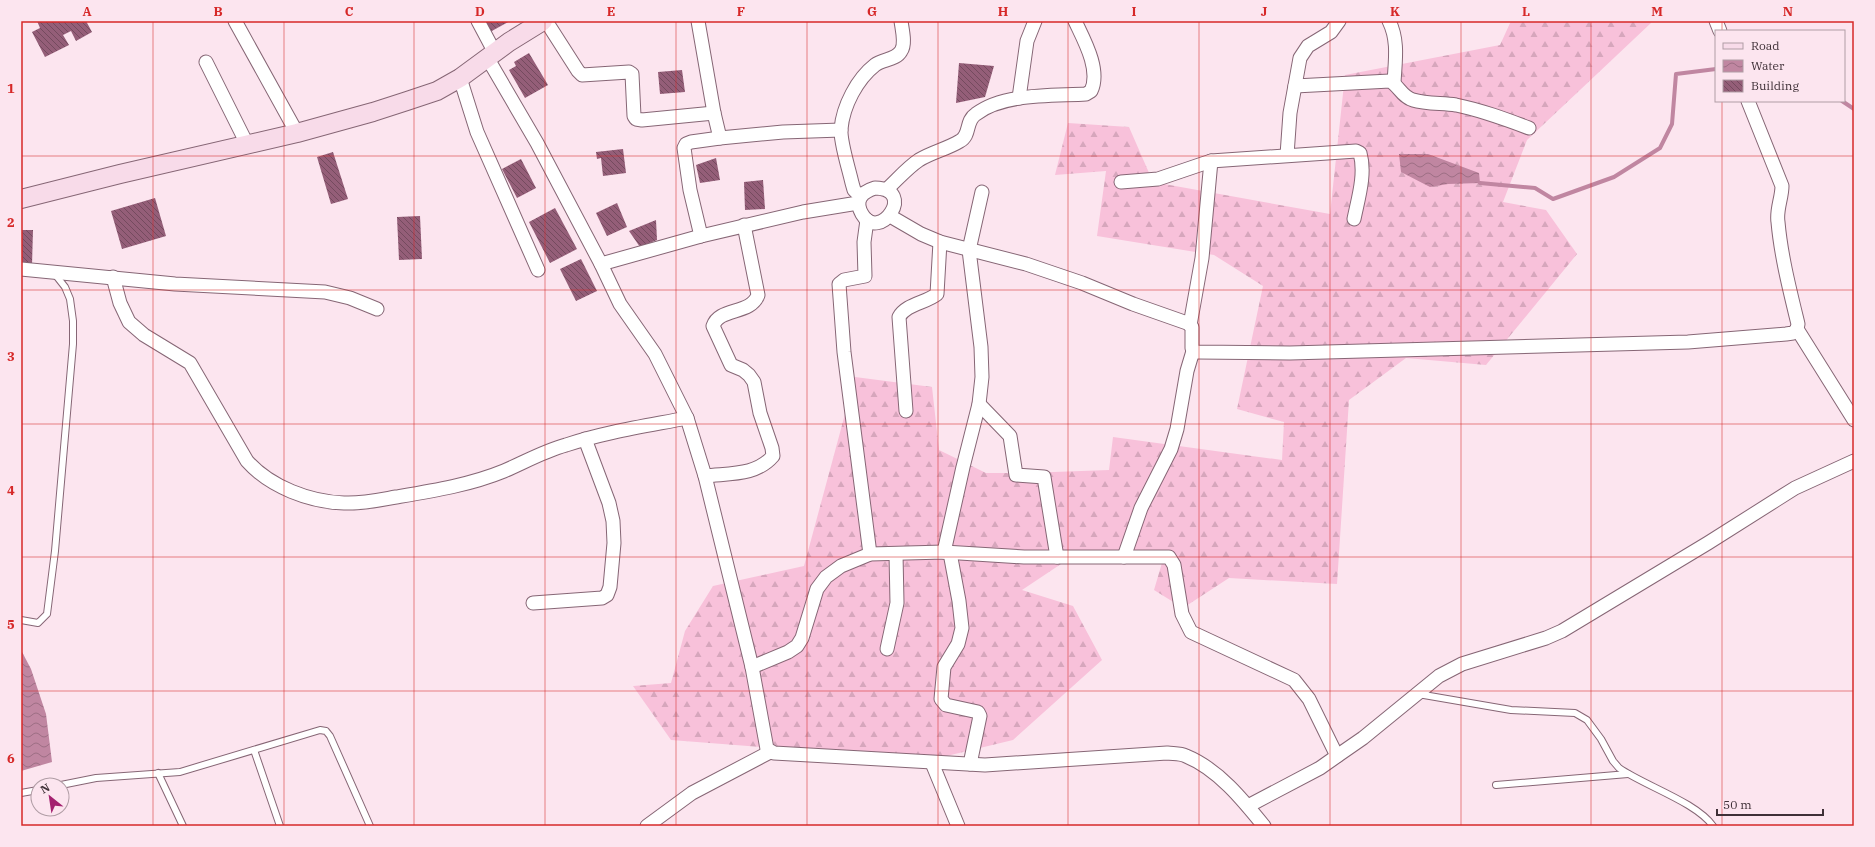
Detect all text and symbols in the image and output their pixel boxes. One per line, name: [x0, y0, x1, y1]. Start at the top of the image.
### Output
text: A: [82, 3, 92, 20]
text: B: [213, 3, 223, 20]
text: C: [345, 3, 354, 20]
text: D: [475, 3, 485, 20]
text: E: [607, 3, 615, 20]
text: F: [737, 3, 745, 20]
text: G: [867, 3, 877, 20]
text: H: [998, 3, 1009, 20]
text: I: [1132, 3, 1137, 20]
text: J: [1261, 3, 1268, 20]
text: K: [1390, 3, 1400, 20]
text: L: [1522, 3, 1530, 20]
text: M: [1651, 3, 1663, 20]
text: N: [1783, 3, 1793, 20]
legend: [1715, 30, 1845, 102]
text: Road: [1751, 38, 1780, 53]
text: Water: [1751, 58, 1785, 73]
text: Building: [1751, 78, 1799, 93]
text: 1: [7, 80, 15, 97]
text: 2: [7, 214, 15, 231]
text: 3: [7, 348, 15, 365]
text: 4: [7, 482, 15, 499]
text: 5: [7, 616, 15, 633]
text: 6: [7, 750, 15, 767]
north arrow: [30, 777, 70, 817]
text: N: [38, 780, 53, 797]
scale bar: [1717, 791, 1823, 817]
text: 50 m: [1723, 797, 1752, 812]

